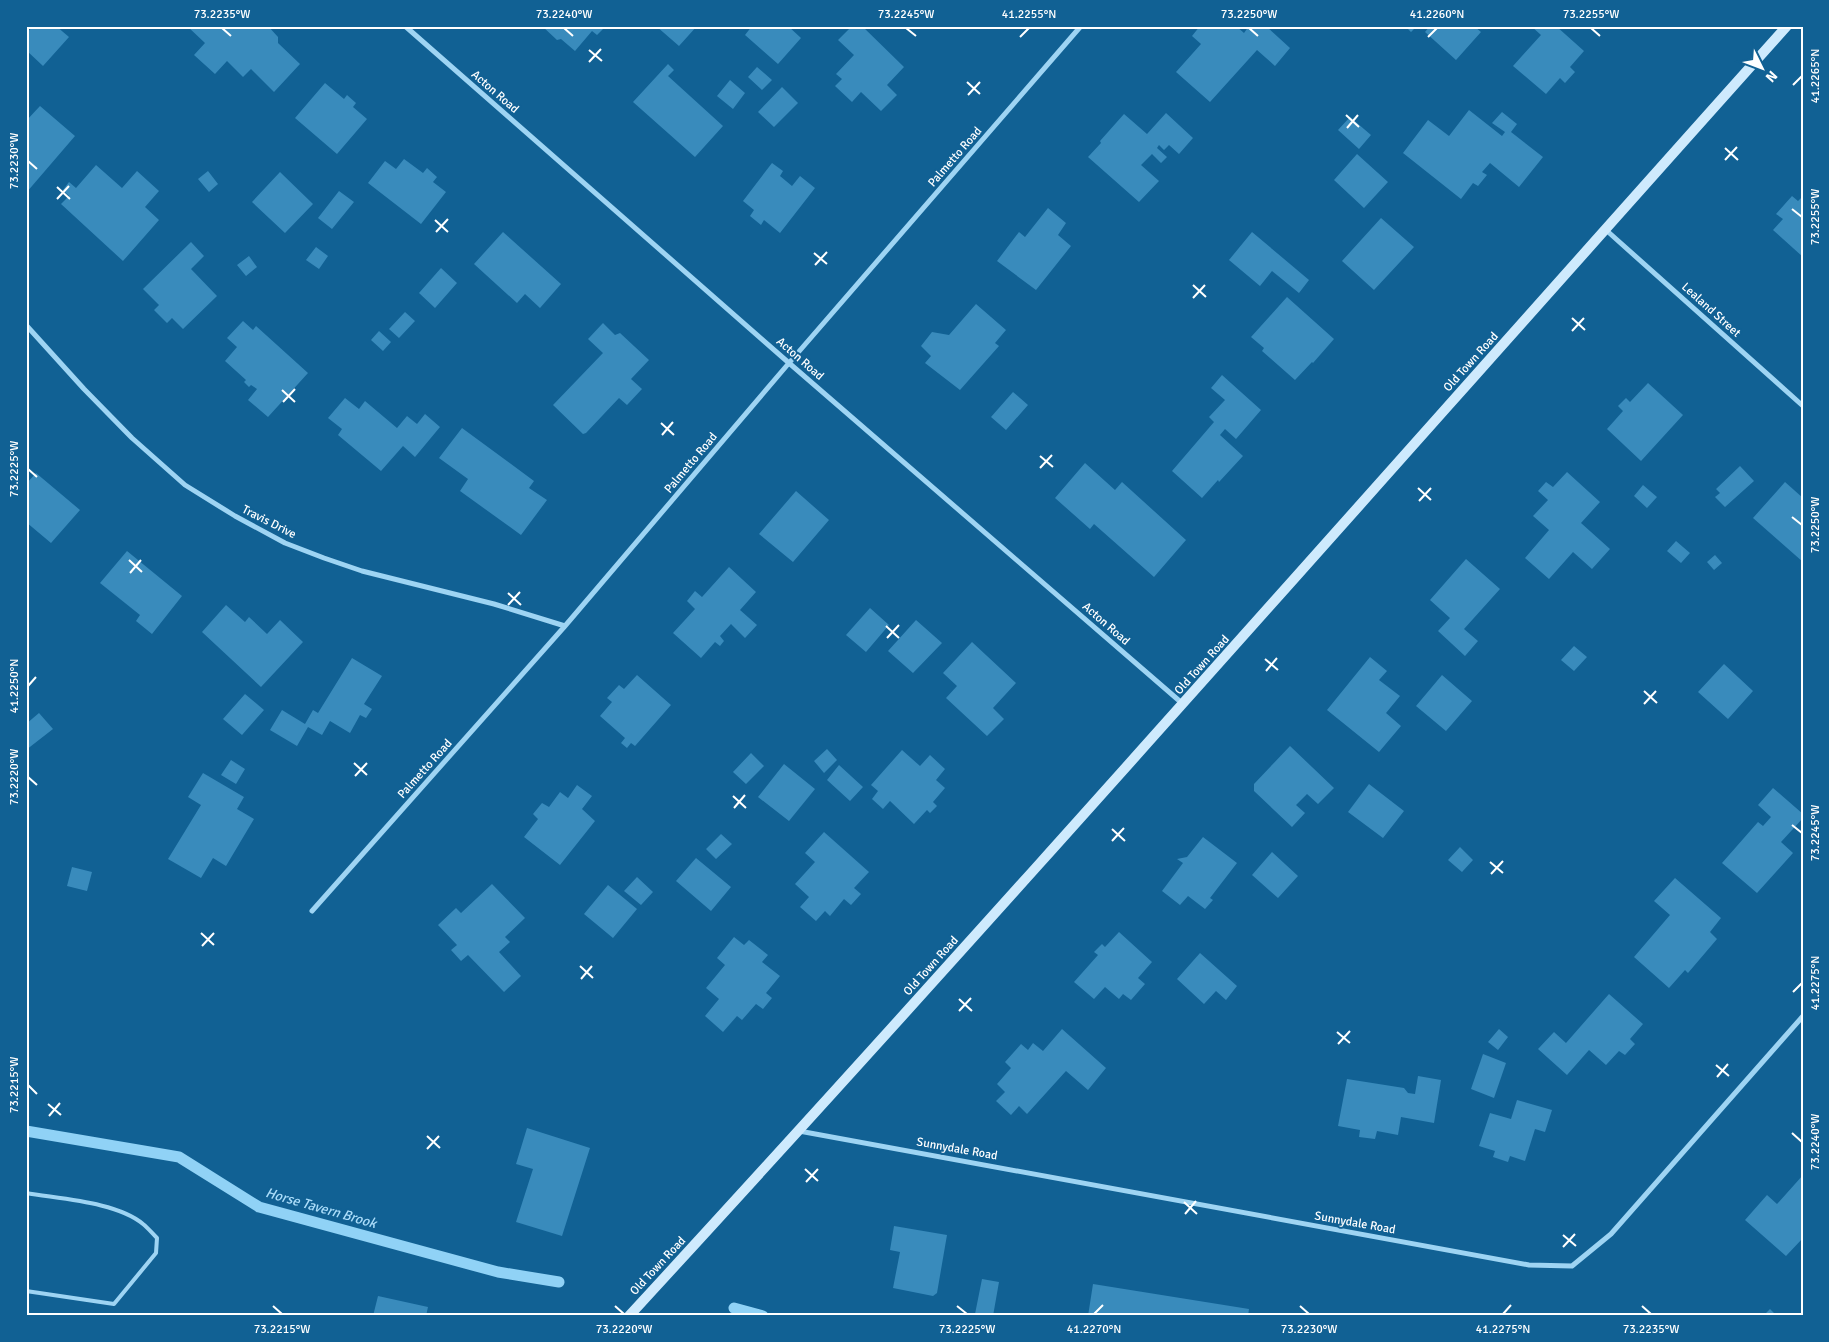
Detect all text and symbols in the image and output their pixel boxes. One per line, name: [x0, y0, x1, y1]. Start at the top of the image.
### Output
text: 73.2235°W: [194, 7, 250, 22]
text: 73.2240°W: [536, 7, 592, 22]
text: 73.2245°W: [878, 7, 934, 22]
text: 41.2255°N: [1002, 7, 1056, 22]
text: 73.2250°W: [1221, 7, 1277, 22]
text: 41.2260°N: [1410, 7, 1464, 22]
text: 73.2255°W: [1563, 7, 1619, 22]
north arrow: [1736, 42, 1786, 92]
text: 41.2265°N: [1808, 49, 1823, 103]
street label: Acton Road: [468, 67, 522, 117]
text: N: [1762, 67, 1781, 86]
street label: Palmetto Road: [925, 124, 985, 190]
text: 73.2230°W: [7, 133, 22, 189]
text: 73.2255°W: [1808, 189, 1823, 245]
street label: Lealand Street: [1678, 280, 1744, 340]
street label: Old Town Road: [1440, 329, 1502, 395]
street label: Acton Road: [773, 334, 827, 384]
street label: Palmetto Road: [661, 430, 721, 496]
text: 73.2225°W: [7, 441, 22, 497]
text: 73.2250°W: [1808, 497, 1823, 553]
street label: Travis Drive: [239, 502, 299, 542]
street label: Acton Road: [1079, 599, 1133, 649]
street label: Old Town Road: [1171, 632, 1233, 698]
text: 41.2250°N: [7, 659, 22, 713]
street label: Palmetto Road: [394, 736, 456, 802]
text: 73.2220°W: [7, 749, 22, 805]
text: 73.2245°W: [1808, 805, 1823, 861]
street label: Old Town Road: [900, 933, 962, 999]
text: 41.2275°N: [1808, 956, 1823, 1010]
text: 73.2215°W: [7, 1057, 22, 1113]
text: 73.2240°W: [1808, 1114, 1823, 1170]
street label: Sunnydale Road: [915, 1135, 999, 1163]
water label: Horse Tavern Brook: [264, 1184, 380, 1233]
street label: Sunnydale Road: [1313, 1209, 1397, 1237]
street label: Old Town Road: [627, 1233, 689, 1299]
text: 73.2215°W: [254, 1322, 310, 1337]
text: 73.2220°W: [596, 1322, 652, 1337]
text: 73.2225°W: [939, 1322, 995, 1337]
text: 41.2270°N: [1067, 1322, 1121, 1337]
text: 73.2230°W: [1281, 1322, 1337, 1337]
text: 41.2275°N: [1476, 1322, 1530, 1337]
text: 73.2235°W: [1623, 1322, 1679, 1337]

